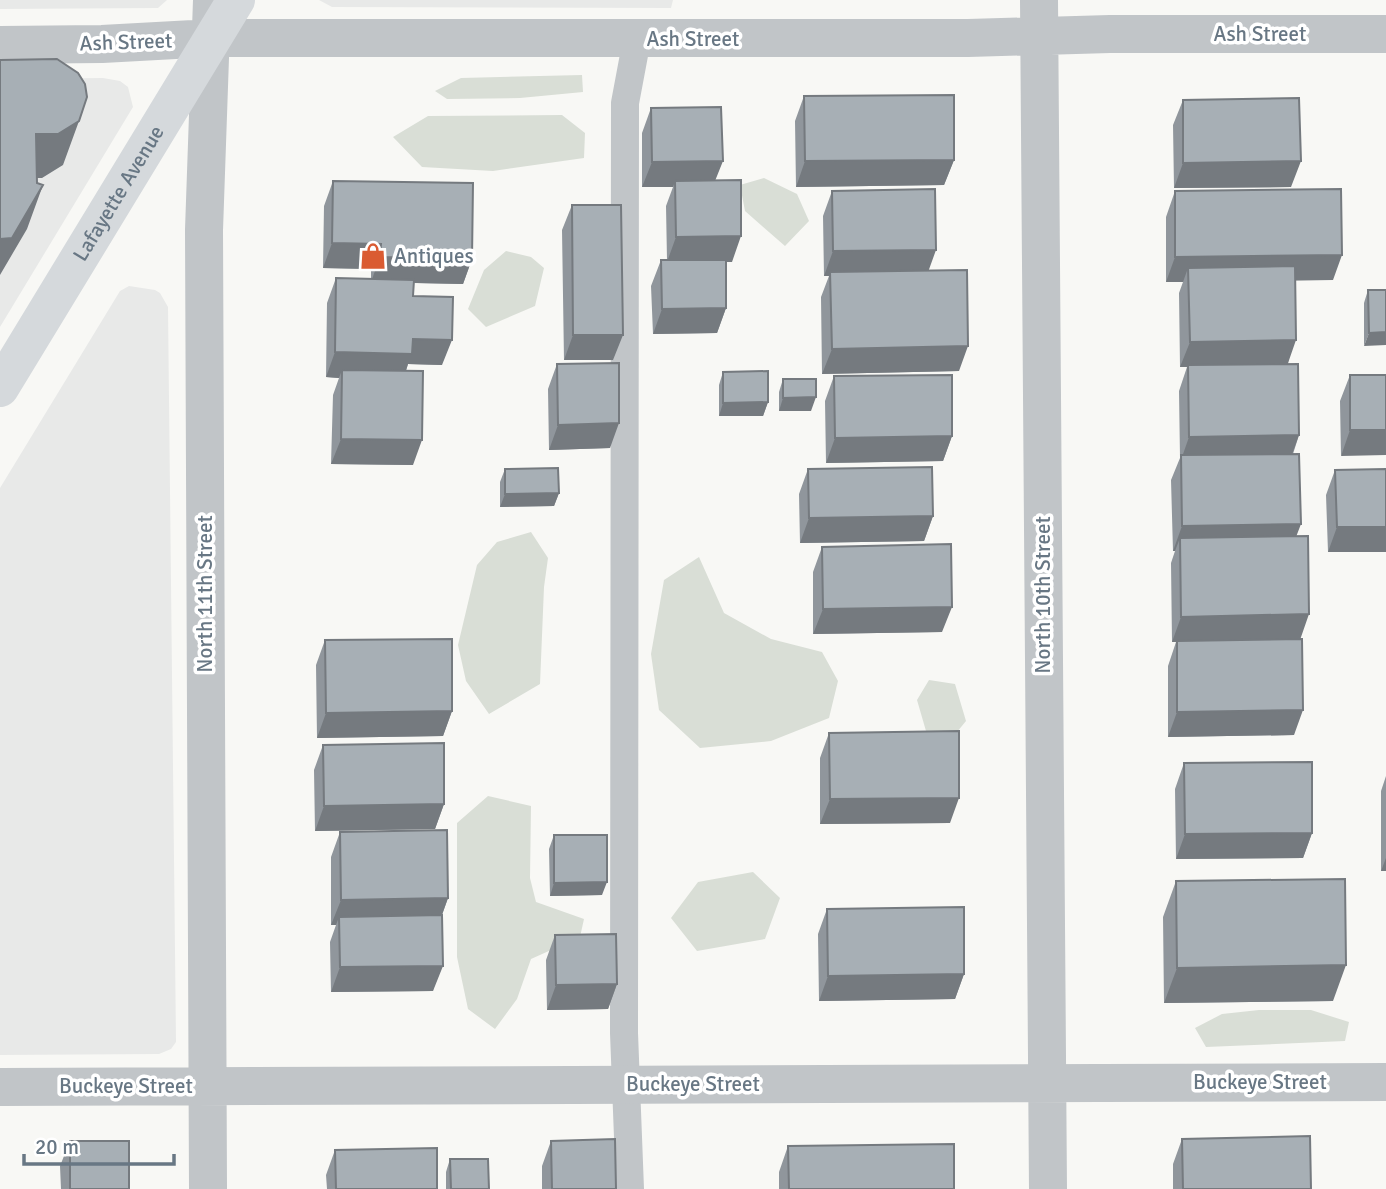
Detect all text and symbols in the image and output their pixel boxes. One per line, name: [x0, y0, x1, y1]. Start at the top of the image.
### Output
street label: Ash Street: [1214, 21, 1306, 47]
street label: Ash Street: [647, 26, 739, 52]
street label: Ash Street: [79, 27, 173, 57]
street label: Lafayette Avenue: [67, 121, 170, 266]
shop icon: Antiques: [358, 241, 388, 271]
place label: Antiques: [394, 243, 474, 269]
street label: North 11th Street: [192, 515, 218, 673]
street label: North 10th Street: [1030, 516, 1056, 674]
street label: Buckeye Street: [1193, 1069, 1327, 1095]
street label: Buckeye Street: [626, 1071, 760, 1097]
street label: Buckeye Street: [59, 1073, 193, 1099]
scale bar: [24, 1122, 175, 1166]
text: 20 m: [35, 1134, 79, 1160]

